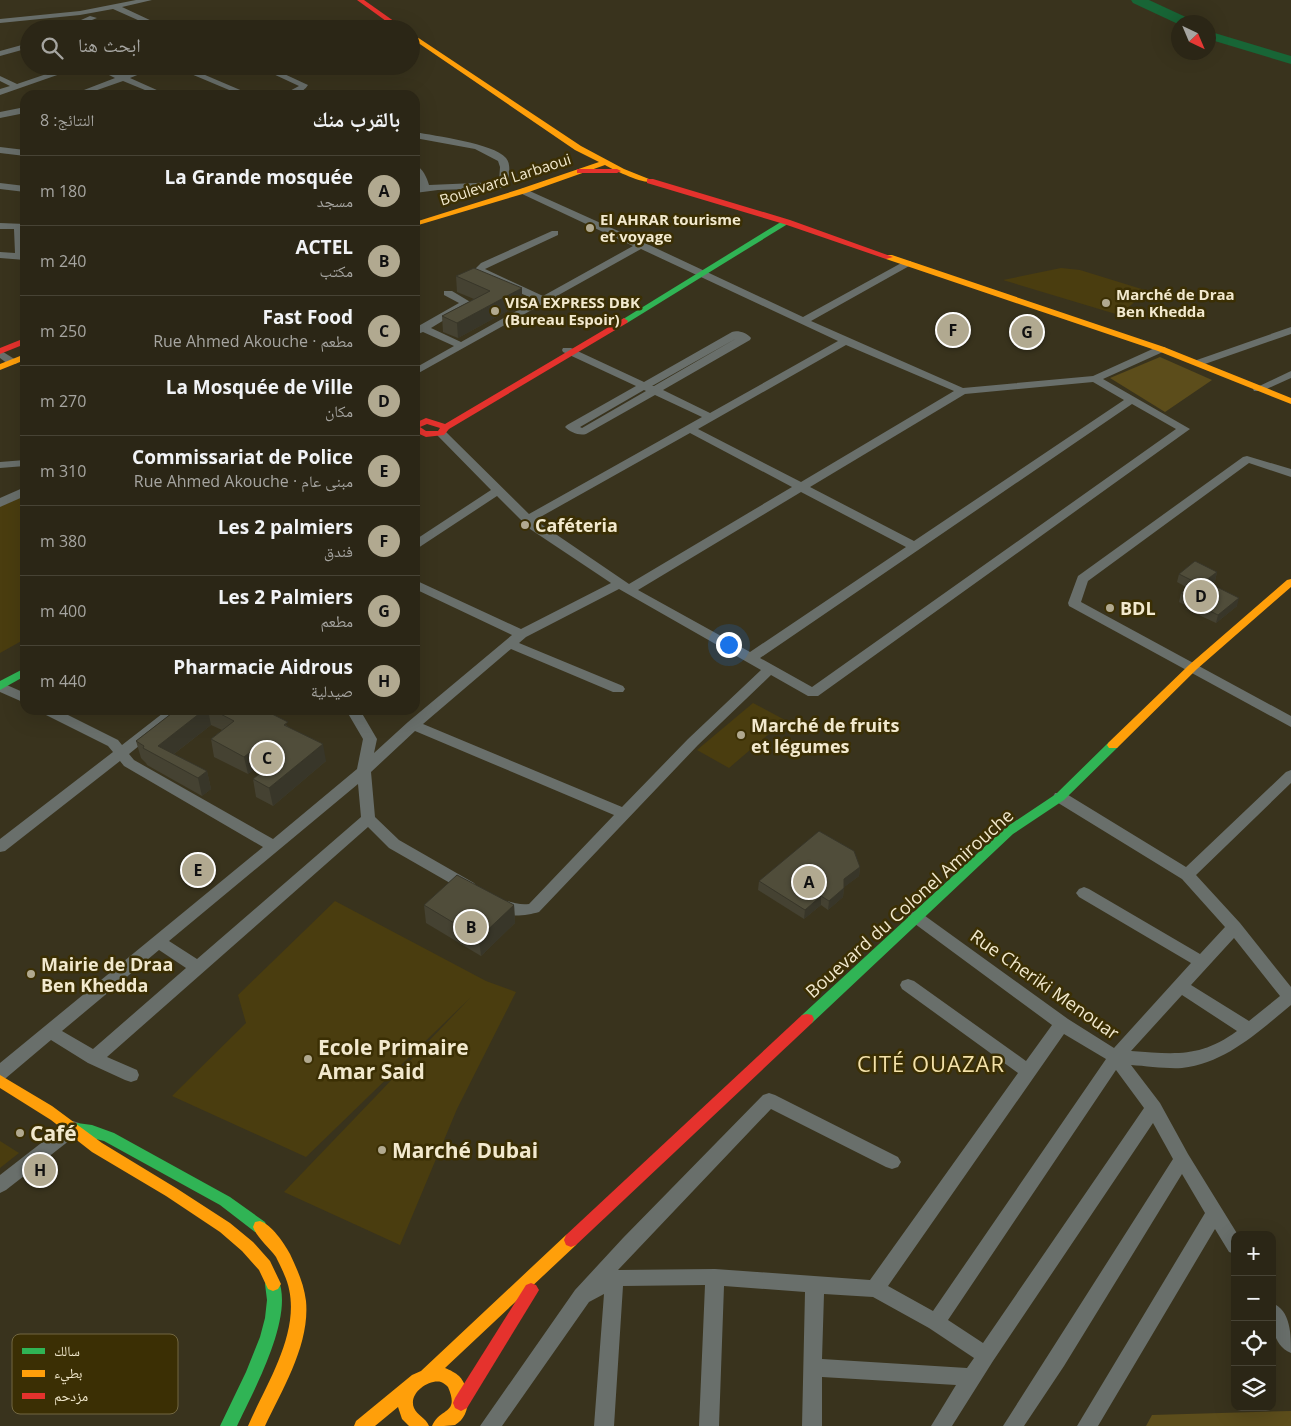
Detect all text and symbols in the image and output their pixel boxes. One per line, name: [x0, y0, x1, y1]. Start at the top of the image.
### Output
north arrow: [1171, 15, 1216, 60]
search box: [20, 20, 420, 75]
text: ابحث هنا: [78, 32, 141, 58]
icon: search: [38, 34, 66, 62]
text: بالقرب منك: [313, 105, 400, 133]
text: النتائج: 8: [40, 109, 94, 131]
street label: Boulevard Larbaoui: [437, 148, 573, 210]
text: La Grande mosquée: [164, 164, 353, 190]
text: 180 m: [40, 180, 86, 202]
text: A: [378, 180, 390, 202]
text: مسجد: [317, 190, 353, 212]
place label: El AHRAR tourisme et voyage: [600, 209, 741, 246]
marker: El AHRAR tourisme et voyage: [584, 222, 596, 234]
text: ACTEL: [295, 234, 353, 260]
text: 240 m: [40, 250, 86, 272]
text: B: [379, 250, 389, 272]
text: مكتب: [320, 260, 353, 282]
place label: Marché de Draa Ben Khedda: [1116, 284, 1235, 321]
place label: VISA EXPRESS DBK (Bureau Espoir): [505, 292, 640, 329]
marker: Marché de Draa Ben Khedda: [1100, 297, 1112, 309]
text: Fast Food: [262, 304, 353, 330]
marker: VISA EXPRESS DBK (Bureau Espoir): [489, 305, 501, 317]
pin: F: [937, 311, 969, 349]
pin: G: [1011, 313, 1043, 351]
text: 250 m: [40, 320, 86, 342]
text: C: [379, 320, 389, 342]
text: مطعم · Rue Ahmed Akouche: [153, 330, 353, 352]
text: La Mosquée de Ville: [166, 374, 353, 400]
text: 270 m: [40, 390, 86, 412]
text: D: [378, 390, 390, 412]
text: مكان: [325, 400, 353, 422]
text: Commissariat de Police: [132, 444, 353, 470]
text: 310 m: [40, 460, 86, 482]
text: E: [380, 460, 388, 482]
text: مبنى عام · Rue Ahmed Akouche: [134, 470, 353, 492]
place label: Caféteria: [535, 513, 618, 537]
text: Les 2 palmiers: [218, 514, 353, 540]
marker: Caféteria: [519, 519, 531, 531]
text: 380 m: [40, 530, 86, 552]
text: F: [380, 530, 388, 552]
text: فندق: [324, 540, 353, 562]
pin: D: [1185, 577, 1217, 615]
text: Les 2 Palmiers: [218, 584, 353, 610]
place label: BDL: [1120, 596, 1156, 620]
text: 400 m: [40, 600, 86, 622]
text: G: [378, 600, 390, 622]
marker: BDL: [1104, 602, 1116, 614]
text: مطعم: [321, 610, 353, 632]
your location: [716, 632, 742, 658]
text: Pharmacie Aidrous: [173, 654, 353, 680]
text: 440 m: [40, 670, 86, 692]
text: H: [378, 670, 390, 692]
text: صيدلية: [311, 680, 353, 702]
place label: Marché de fruits et légumes: [751, 713, 899, 758]
marker: Marché de fruits et légumes: [735, 729, 747, 741]
pin: C: [251, 739, 283, 777]
street label: Bouevard du Colonel Amirouche: [801, 804, 1017, 1002]
pin: E: [182, 851, 214, 889]
pin: A: [793, 863, 825, 901]
pin: B: [455, 908, 487, 946]
street label: Rue Cheriki Menouar: [966, 924, 1125, 1045]
place label: Mairie de Draa Ben Khedda: [41, 952, 173, 997]
marker: Mairie de Draa Ben Khedda: [25, 968, 37, 980]
place label: Ecole Primaire Amar Said: [318, 1033, 469, 1085]
district label: CITÉ OUAZAR: [857, 1048, 1005, 1078]
marker: Ecole Primaire Amar Said: [302, 1053, 314, 1065]
place label: Café: [30, 1119, 77, 1147]
marker: Café: [14, 1127, 26, 1139]
place label: Marché Dubai: [392, 1136, 538, 1164]
marker: Marché Dubai: [376, 1144, 388, 1156]
pin: H: [24, 1151, 56, 1189]
map controls: [1231, 1231, 1276, 1411]
button: +: [1231, 1231, 1276, 1276]
button: −: [1231, 1276, 1276, 1321]
button: locate: [1231, 1321, 1276, 1366]
legend: [12, 1334, 178, 1414]
text: سالك: [54, 1341, 80, 1360]
text: بطيء: [54, 1363, 83, 1385]
button: layers: [1231, 1366, 1276, 1411]
text: مزدحم: [54, 1386, 88, 1406]

